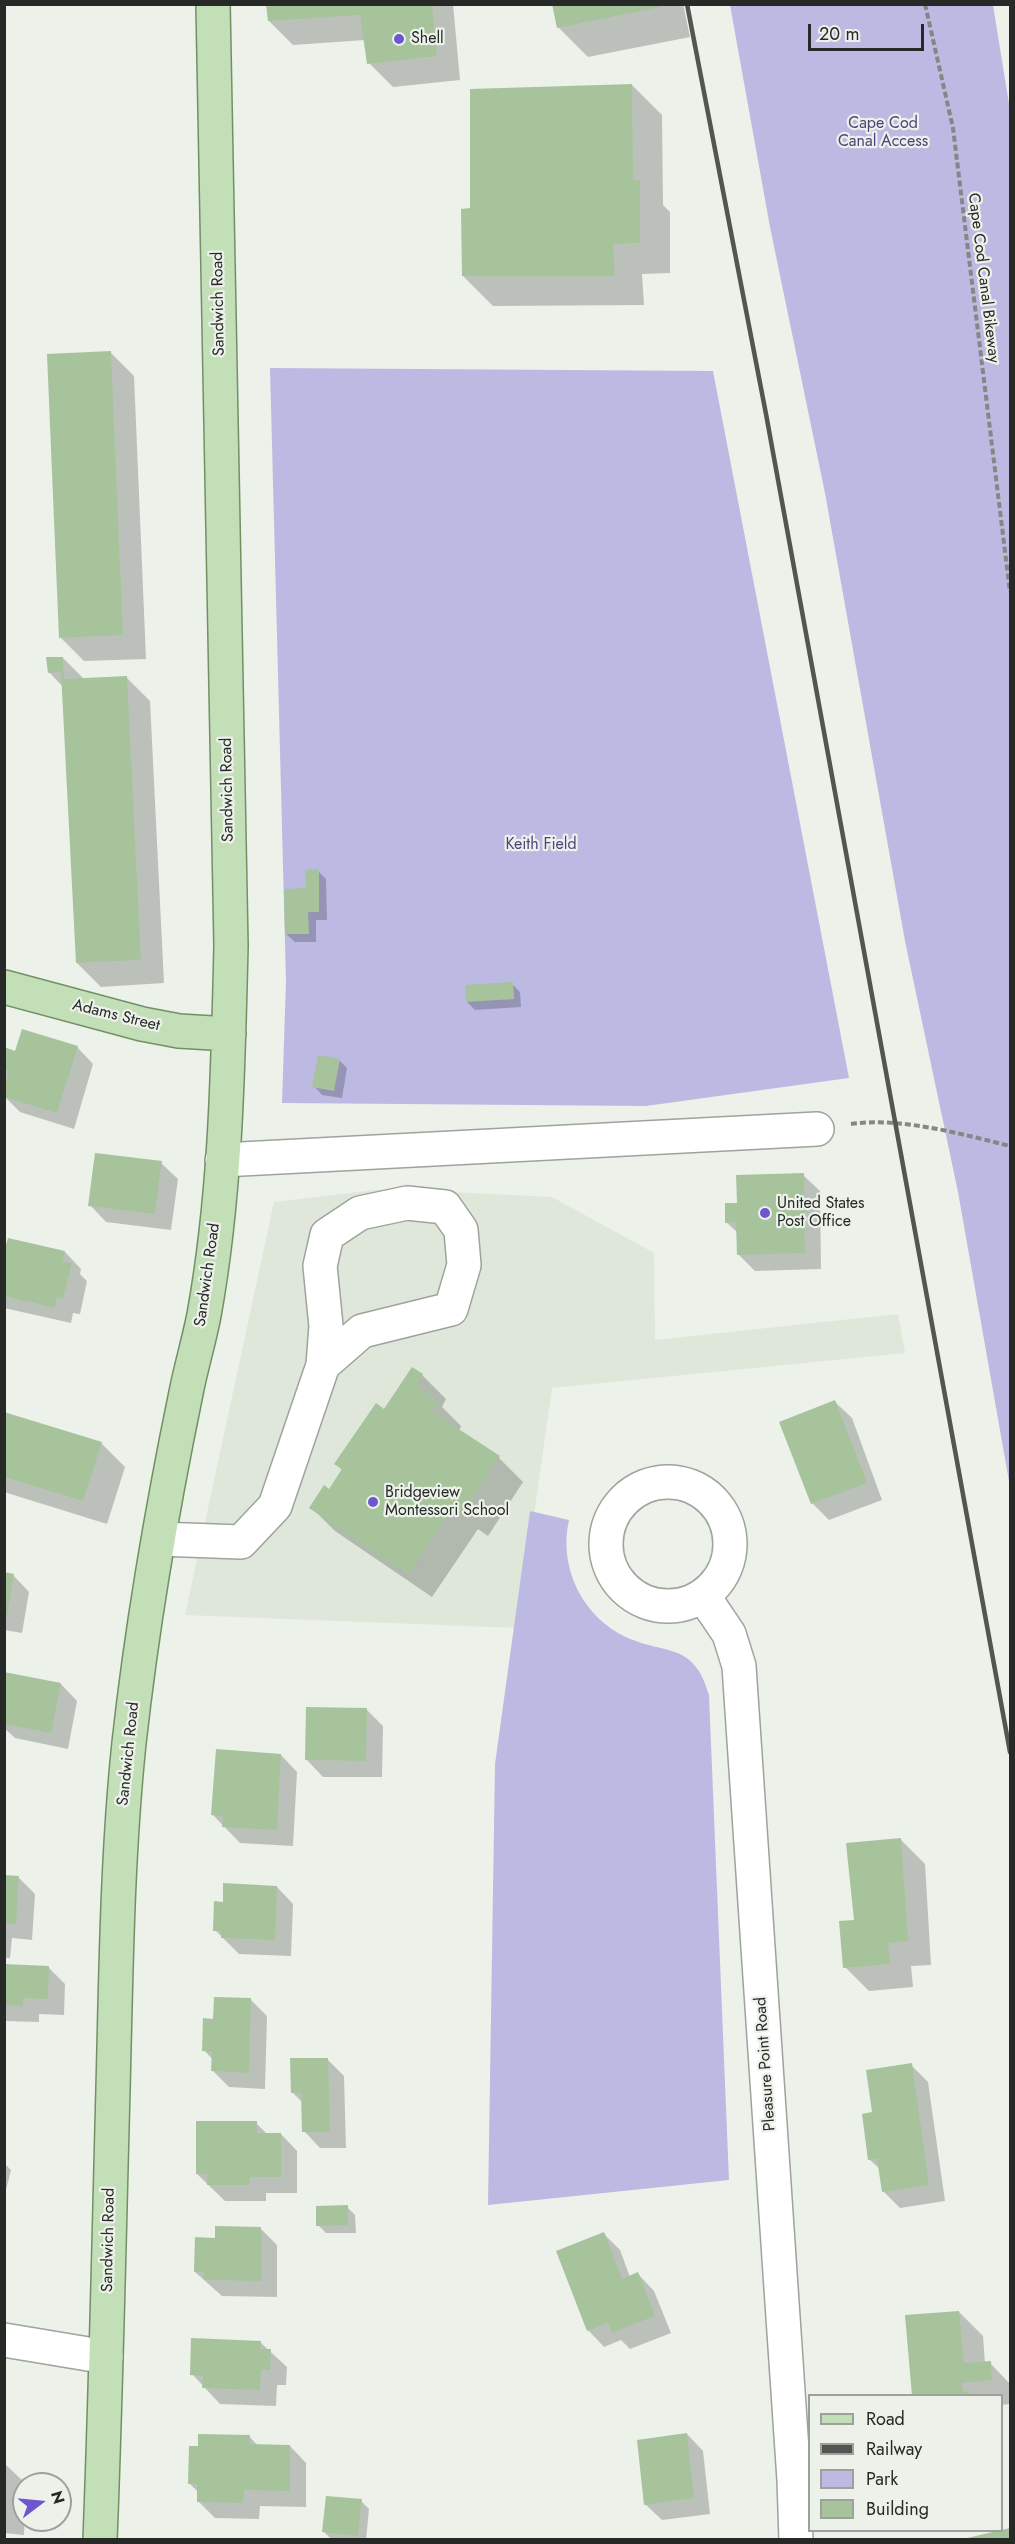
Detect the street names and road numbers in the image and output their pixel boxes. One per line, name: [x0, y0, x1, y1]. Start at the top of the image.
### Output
street label: Cape Cod Canal Bikeway: [963, 192, 1003, 364]
street label: Sandwich Road: [208, 252, 230, 356]
street label: Sandwich Road: [217, 738, 239, 842]
street label: Adams Street: [70, 996, 162, 1036]
street label: Sandwich Road: [191, 1222, 225, 1328]
street label: Sandwich Road: [114, 1701, 144, 1807]
street label: Pleasure Point Road: [752, 1996, 780, 2132]
street label: Sandwich Road: [98, 2188, 120, 2292]

